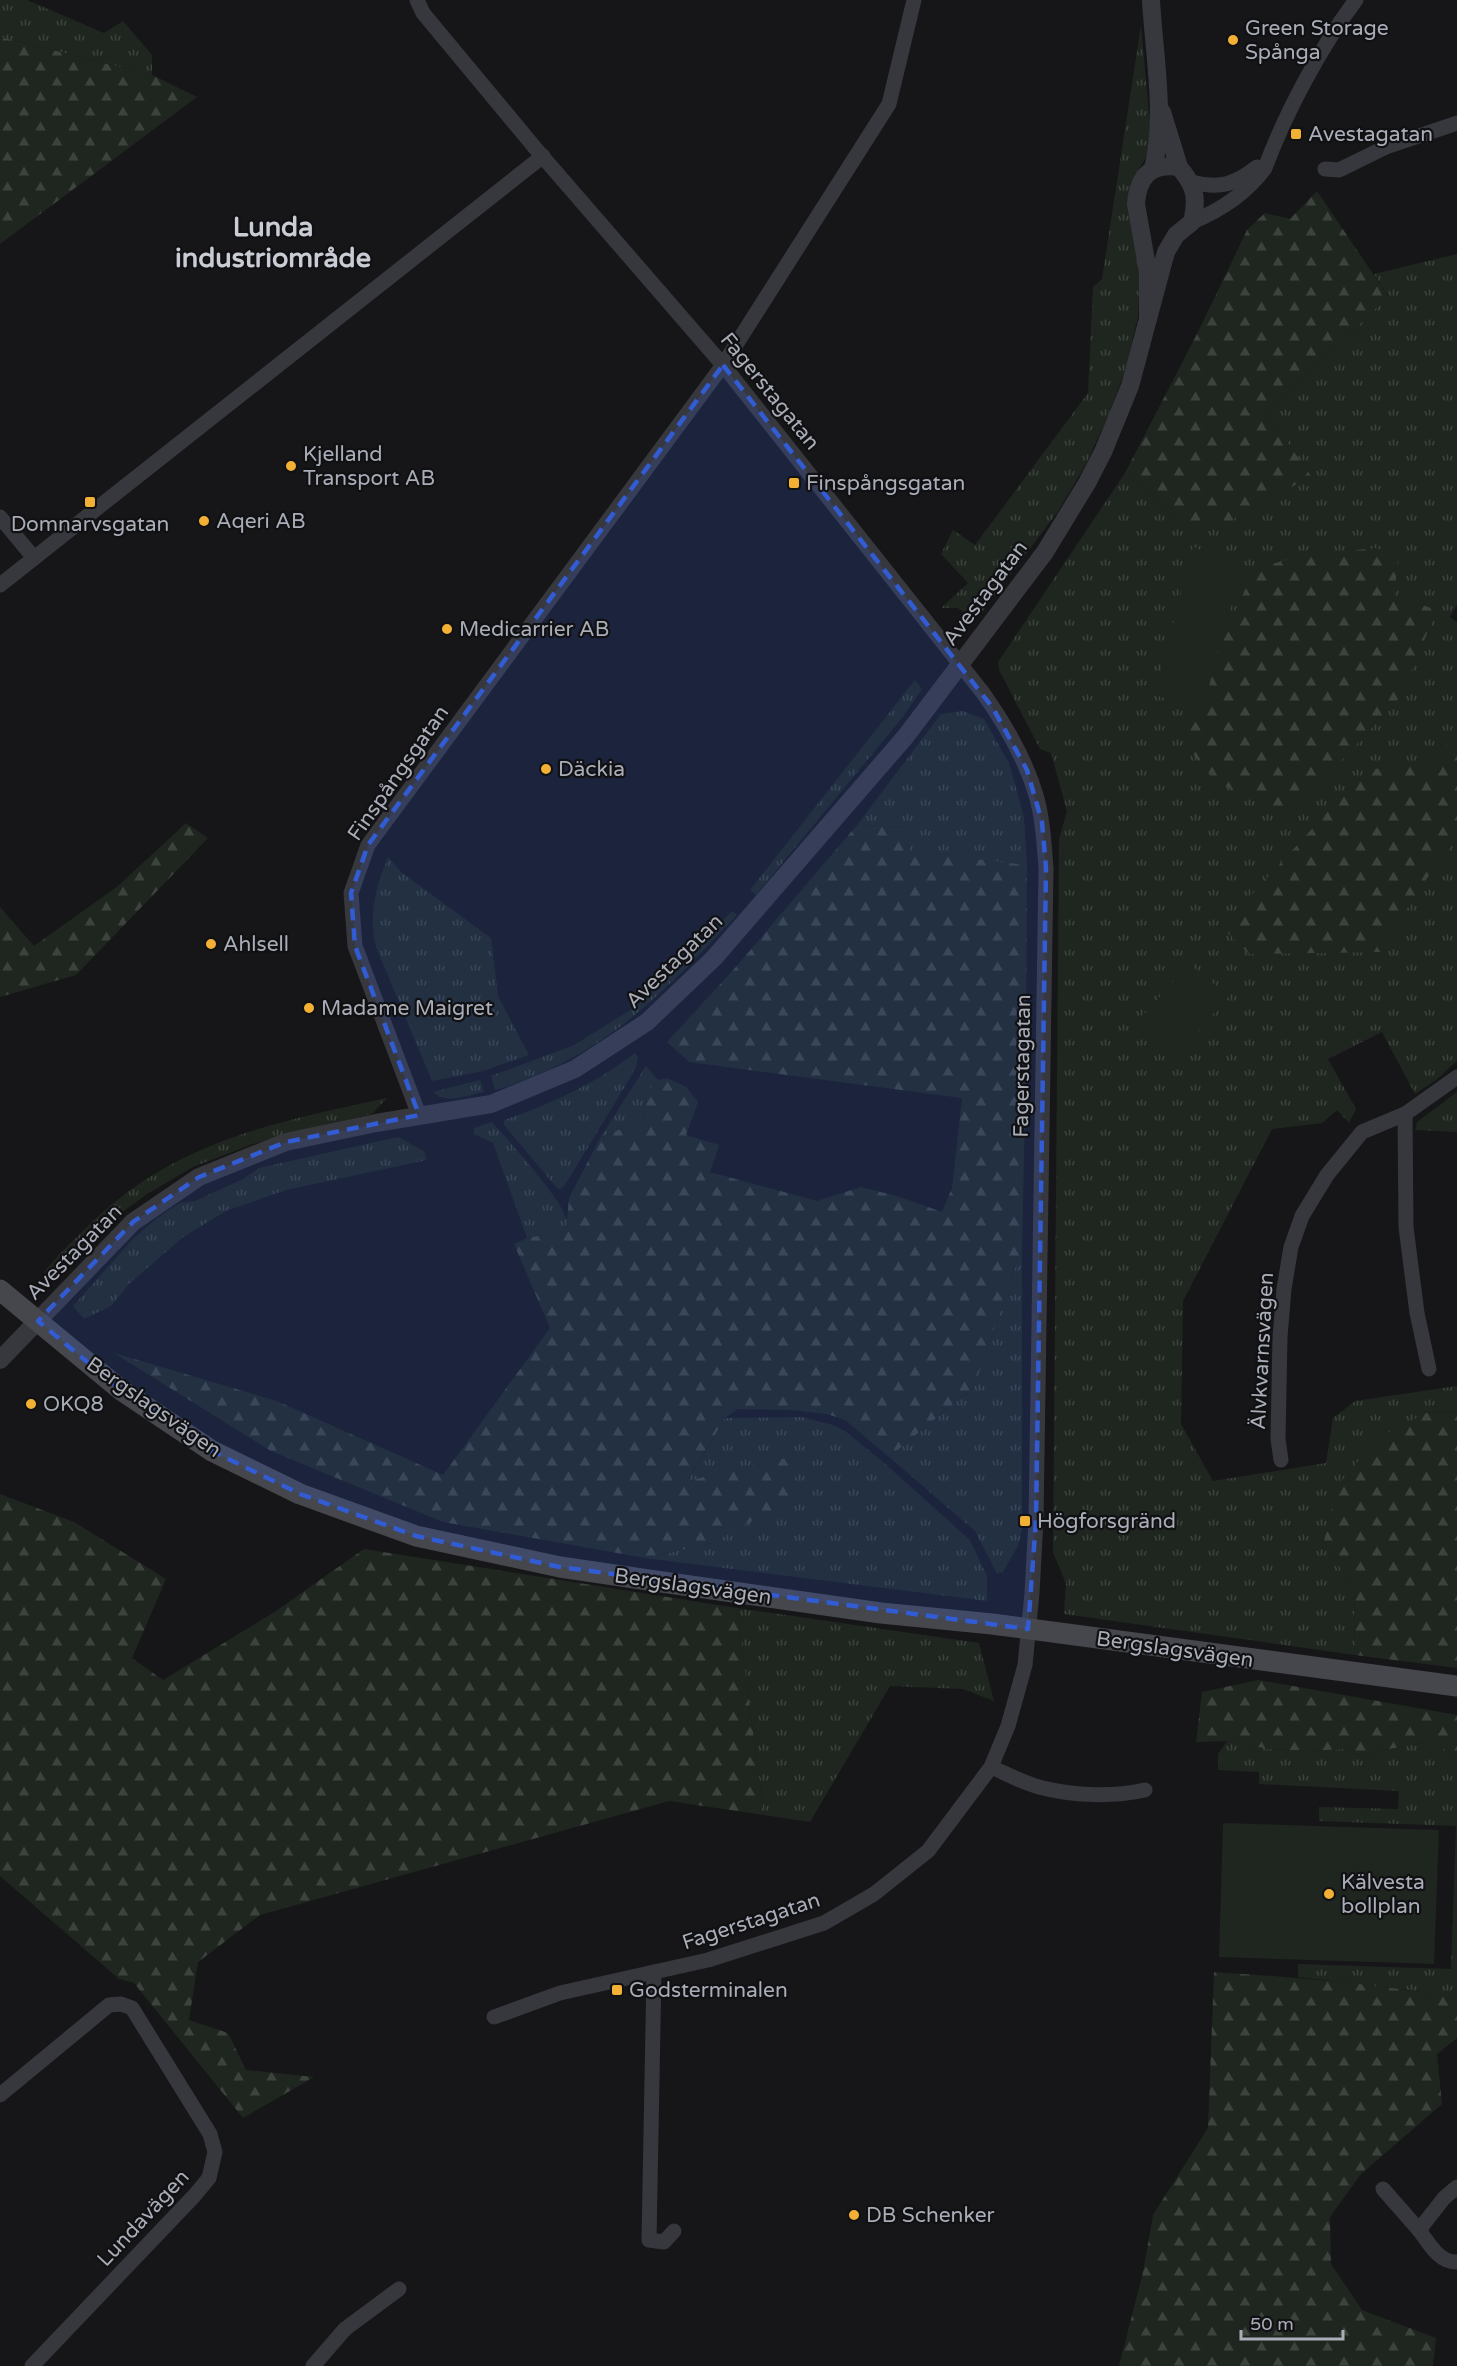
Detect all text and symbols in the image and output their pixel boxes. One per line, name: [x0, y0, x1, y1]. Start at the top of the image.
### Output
place label: Green Storage Spånga: [1245, 16, 1389, 65]
marker: Green Storage Spånga: [1226, 33, 1240, 47]
place label: Avestagatan: [1308, 122, 1433, 147]
marker: Avestagatan: [1289, 127, 1303, 141]
district label: Lunda industriområde: [175, 211, 371, 275]
street label: Fagerstagatan: [715, 328, 824, 455]
place label: Kjelland Transport AB: [303, 442, 435, 491]
marker: Kjelland Transport AB: [284, 459, 298, 473]
place label: Finspångsgatan: [806, 471, 965, 496]
marker: Finspångsgatan: [787, 476, 801, 490]
marker: Domnarvsgatan: [83, 495, 97, 509]
place label: Aqeri AB: [216, 509, 306, 534]
place label: Domnarvsgatan: [11, 512, 169, 537]
marker: Aqeri AB: [197, 514, 211, 528]
street label: Avestagatan: [938, 536, 1033, 651]
place label: Medicarrier AB: [459, 617, 609, 642]
marker: Medicarrier AB: [440, 622, 454, 636]
street label: Finspångsgatan: [343, 701, 454, 846]
place label: Däckia: [558, 757, 625, 782]
marker: Däckia: [539, 762, 553, 776]
street label: Avestagatan: [621, 909, 728, 1014]
place label: Ahlsell: [223, 932, 289, 957]
marker: Ahlsell: [204, 937, 218, 951]
street label: Fagerstagatan: [1009, 994, 1036, 1138]
place label: Madame Maigret: [321, 996, 493, 1021]
marker: Madame Maigret: [302, 1001, 316, 1015]
street label: Avestagatan: [21, 1199, 127, 1305]
street label: Älvkvarnsvägen: [1246, 1272, 1279, 1430]
street label: Bergslagsvägen: [82, 1352, 226, 1463]
place label: OKQ8: [43, 1392, 104, 1417]
marker: OKQ8: [24, 1397, 38, 1411]
place label: Högforsgränd: [1037, 1509, 1176, 1534]
marker: Högforsgränd: [1018, 1514, 1032, 1528]
street label: Bergslagsvägen: [613, 1563, 773, 1610]
street label: Bergslagsvägen: [1095, 1626, 1255, 1673]
place label: Kälvesta bollplan: [1341, 1870, 1425, 1919]
street label: Fagerstagatan: [679, 1887, 823, 1956]
marker: Kälvesta bollplan: [1322, 1887, 1336, 1901]
place label: Godsterminalen: [629, 1978, 788, 2003]
marker: Godsterminalen: [610, 1983, 624, 1997]
street label: Lundavägen: [92, 2165, 195, 2272]
place label: DB Schenker: [866, 2203, 995, 2228]
marker: DB Schenker: [847, 2208, 861, 2222]
scale bar: [1241, 2303, 1343, 2341]
text: 50 m: [1250, 2313, 1294, 2335]

